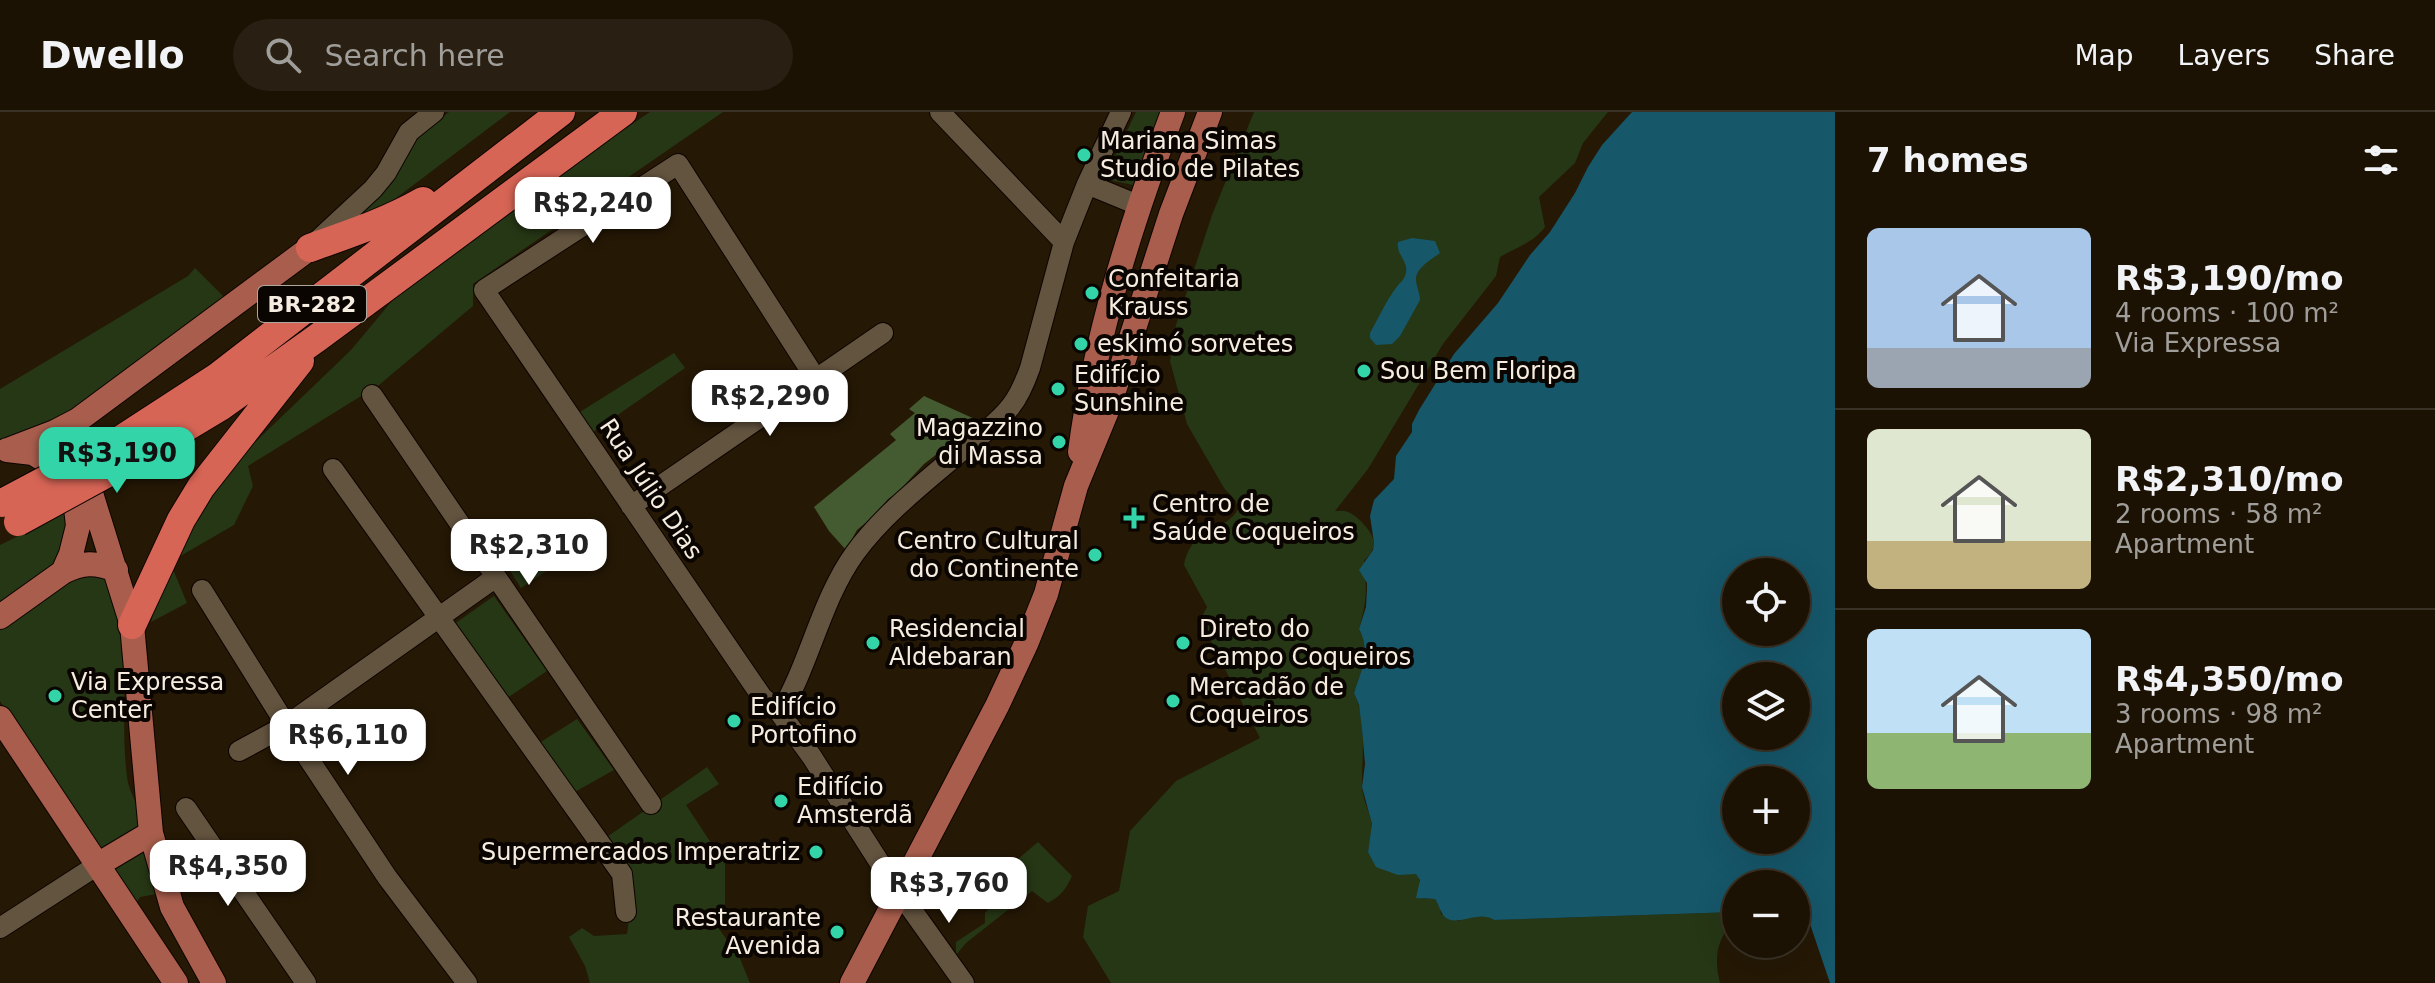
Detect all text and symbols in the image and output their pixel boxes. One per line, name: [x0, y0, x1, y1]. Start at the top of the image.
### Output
search box: [233, 19, 793, 91]
text: Dwello: [40, 33, 185, 77]
icon: search: [261, 33, 305, 77]
text: Search here: [325, 38, 505, 73]
text: Map: [2074, 39, 2134, 72]
text: Layers: [2178, 39, 2270, 72]
text: Share: [2314, 39, 2395, 72]
place label: Mariana Simas Studio de Pilates: [1100, 127, 1300, 183]
icon: filters: [2359, 138, 2403, 182]
text: 7 homes: [1867, 140, 2029, 180]
marker: Mariana Simas Studio de Pilates: [1075, 146, 1093, 164]
pin: R$2,240: [519, 177, 667, 245]
text: R$2,240: [533, 188, 653, 218]
text: R$3,190/mo: [2115, 258, 2344, 298]
icon: home: [1931, 260, 2027, 356]
place label: Confeitaria Krauss: [1108, 265, 1240, 321]
marker: Confeitaria Krauss: [1083, 284, 1101, 302]
road number: BR-282: [258, 286, 366, 322]
text: 4 rooms · 100 m²: [2115, 298, 2339, 328]
text: Via Expressa: [2115, 328, 2281, 358]
place label: eskimó sorvetes: [1097, 330, 1293, 358]
marker: eskimó sorvetes: [1072, 335, 1090, 353]
place label: Sou Bem Floripa: [1380, 357, 1577, 385]
place label: Edifício Sunshine: [1074, 361, 1184, 417]
marker: Sou Bem Floripa: [1355, 362, 1373, 380]
pin: R$2,290: [696, 370, 844, 438]
marker: Edifício Sunshine: [1049, 380, 1067, 398]
text: R$2,290: [710, 381, 830, 411]
street label: Rua Júlio Dias: [594, 413, 708, 565]
place label: Magazzino di Massa: [916, 414, 1043, 470]
pin: R$3,190: [43, 427, 191, 495]
marker: Magazzino di Massa: [1050, 433, 1068, 451]
text: R$3,190: [57, 438, 177, 468]
text: R$2,310/mo: [2115, 459, 2344, 499]
icon: home: [1931, 461, 2027, 557]
place label: Centro de Saúde Coqueiros: [1152, 490, 1355, 546]
text: 2 rooms · 58 m²: [2115, 499, 2323, 529]
marker: Centro de Saúde Coqueiros: [1123, 507, 1145, 529]
pin: R$2,310: [455, 519, 603, 587]
place label: Centro Cultural do Continente: [897, 527, 1079, 583]
text: Apartment: [2115, 529, 2254, 559]
text: R$2,310: [469, 530, 589, 560]
marker: Centro Cultural do Continente: [1086, 546, 1104, 564]
map controls: [1722, 558, 1810, 958]
button: locate: [1722, 558, 1810, 646]
place label: Residencial Aldebaran: [889, 615, 1025, 671]
place label: Direto do Campo Coqueiros: [1199, 615, 1411, 671]
marker: Residencial Aldebaran: [864, 634, 882, 652]
marker: Direto do Campo Coqueiros: [1174, 634, 1192, 652]
text: R$4,350/mo: [2115, 659, 2344, 699]
icon: home: [1931, 661, 2027, 757]
button: layers: [1722, 662, 1810, 750]
place label: Via Expressa Center: [71, 668, 224, 724]
place label: Mercadão de Coqueiros: [1189, 673, 1344, 729]
marker: Via Expressa Center: [46, 687, 64, 705]
marker: Mercadão de Coqueiros: [1164, 692, 1182, 710]
place label: Edifício Portofino: [750, 693, 857, 749]
text: 3 rooms · 98 m²: [2115, 699, 2323, 729]
pin: R$6,110: [274, 709, 422, 777]
marker: Edifício Portofino: [725, 712, 743, 730]
text: R$6,110: [288, 720, 408, 750]
text: Apartment: [2115, 729, 2254, 759]
button: +: [1722, 766, 1810, 854]
place label: Edifício Amsterdã: [797, 773, 913, 829]
marker: Edifício Amsterdã: [772, 792, 790, 810]
place label: Supermercados Imperatriz: [481, 838, 800, 866]
pin: R$4,350: [154, 840, 302, 908]
marker: Supermercados Imperatriz: [807, 843, 825, 861]
text: R$4,350: [168, 851, 288, 881]
pin: R$3,760: [875, 857, 1023, 925]
text: R$3,760: [889, 868, 1009, 898]
button: −: [1722, 870, 1810, 958]
place label: Restaurante Avenida: [675, 904, 821, 960]
marker: Restaurante Avenida: [828, 923, 846, 941]

